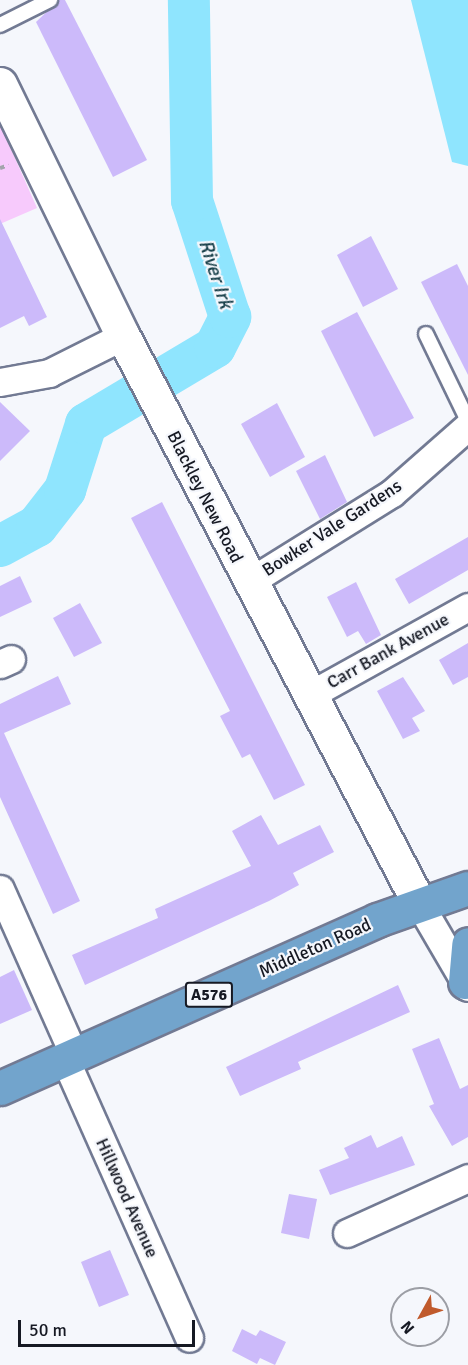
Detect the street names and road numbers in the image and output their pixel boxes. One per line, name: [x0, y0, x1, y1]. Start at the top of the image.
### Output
street label: Blackley New Road: [162, 427, 248, 567]
street label: Bowker Vale Gardens: [258, 475, 406, 581]
street label: Carr Bank Avenue: [323, 609, 453, 693]
street label: Middleton Road: [256, 914, 374, 982]
road number: A576: [184, 982, 234, 1008]
street label: Hillwood Avenue: [91, 1135, 163, 1261]

